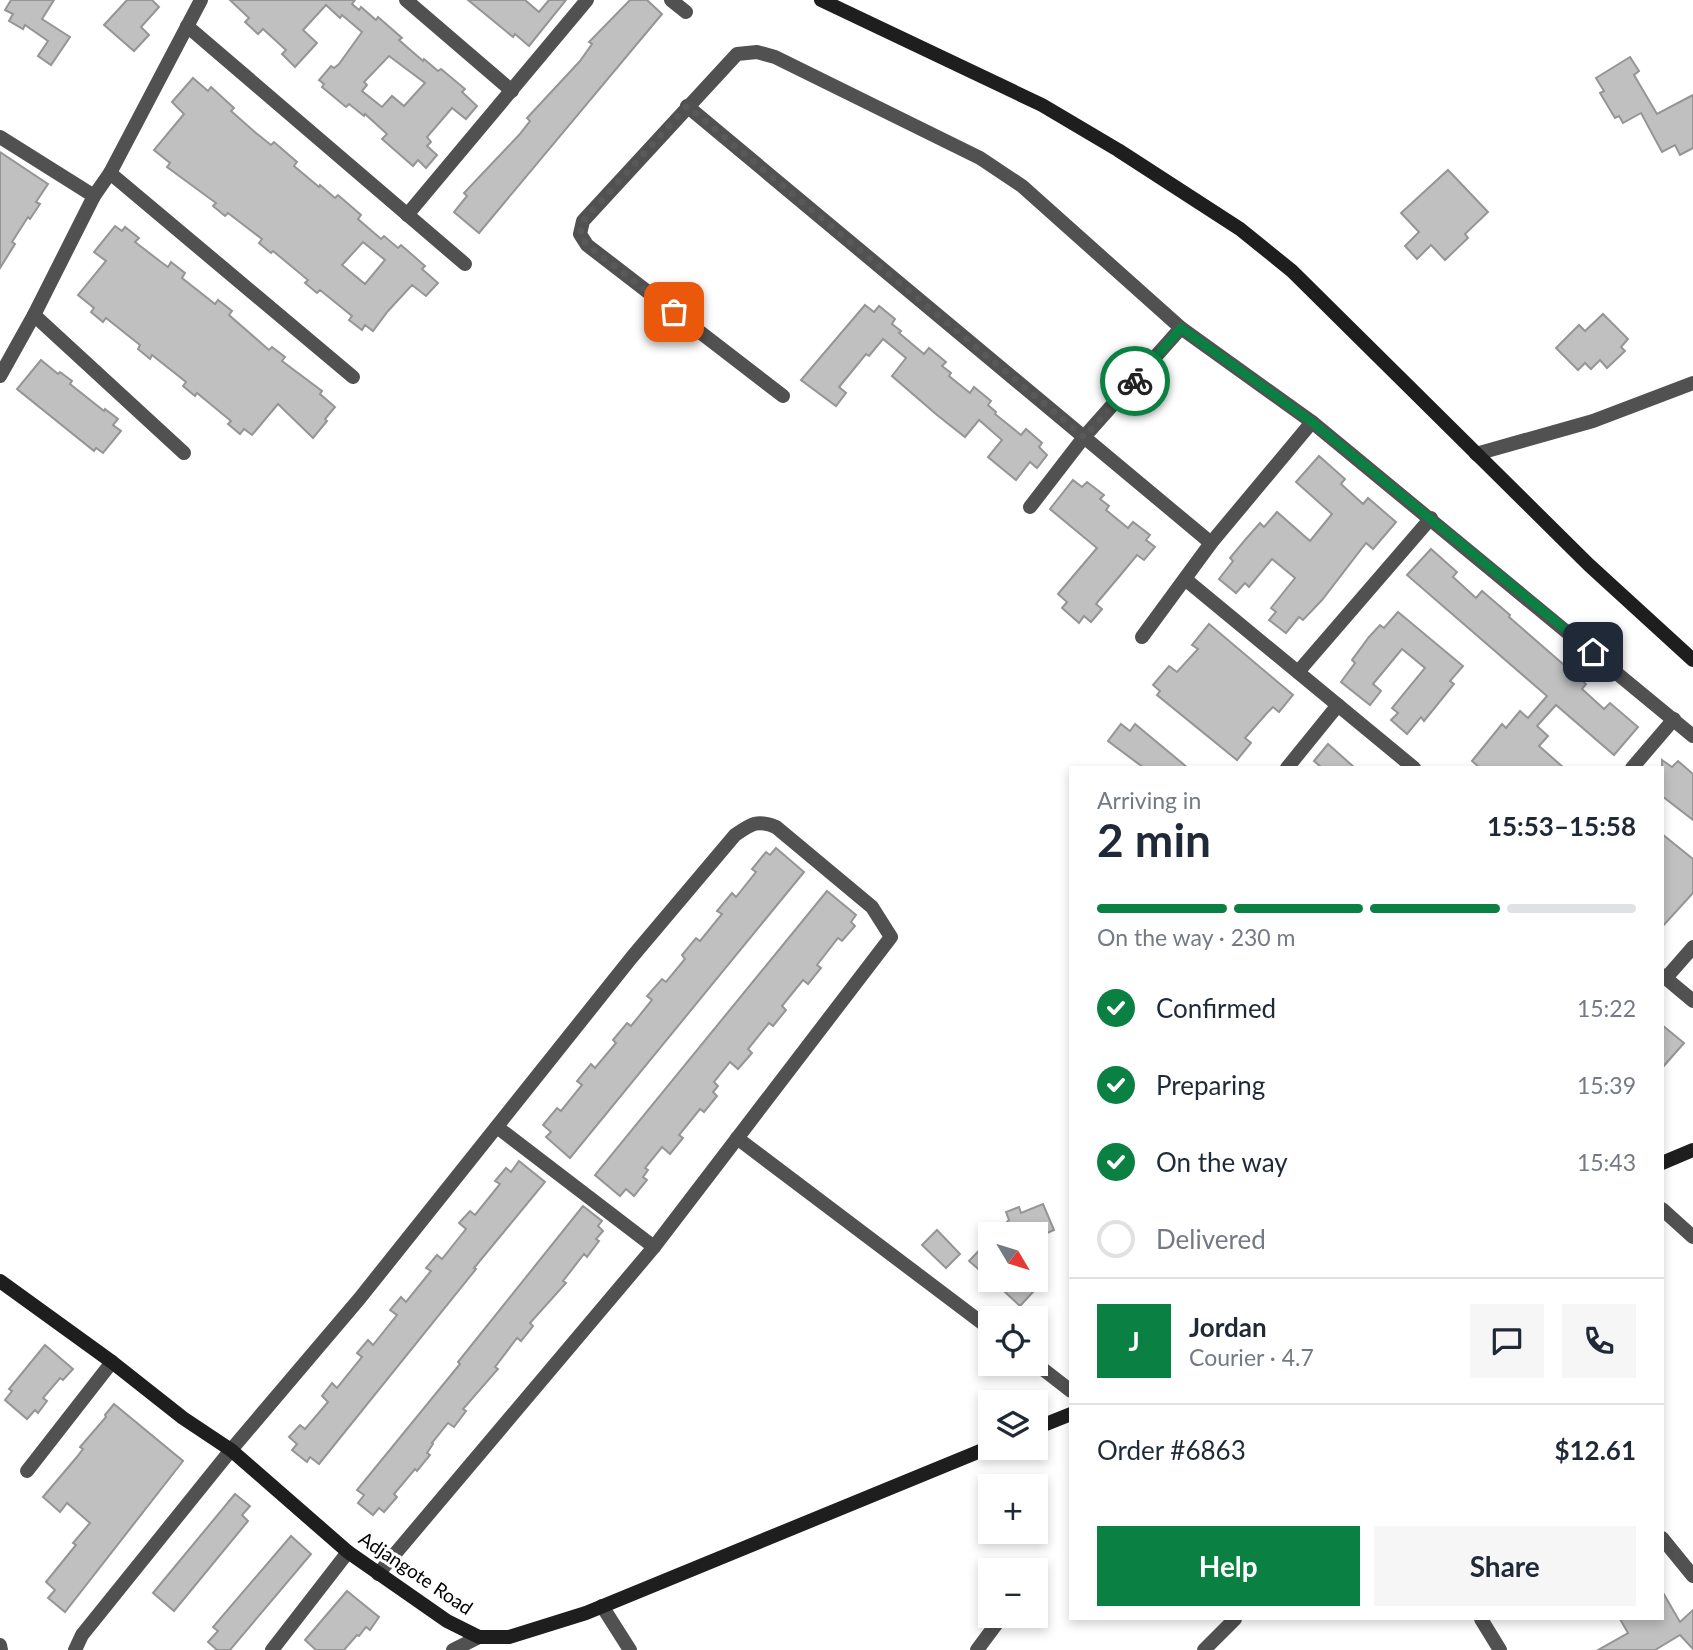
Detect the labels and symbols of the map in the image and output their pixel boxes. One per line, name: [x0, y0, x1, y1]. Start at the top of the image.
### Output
pin: [644, 282, 704, 342]
courier: [1100, 346, 1170, 416]
pin: [1563, 622, 1623, 682]
north arrow: [978, 1222, 1048, 1292]
street label: Adjangote Road: [355, 1526, 477, 1619]

